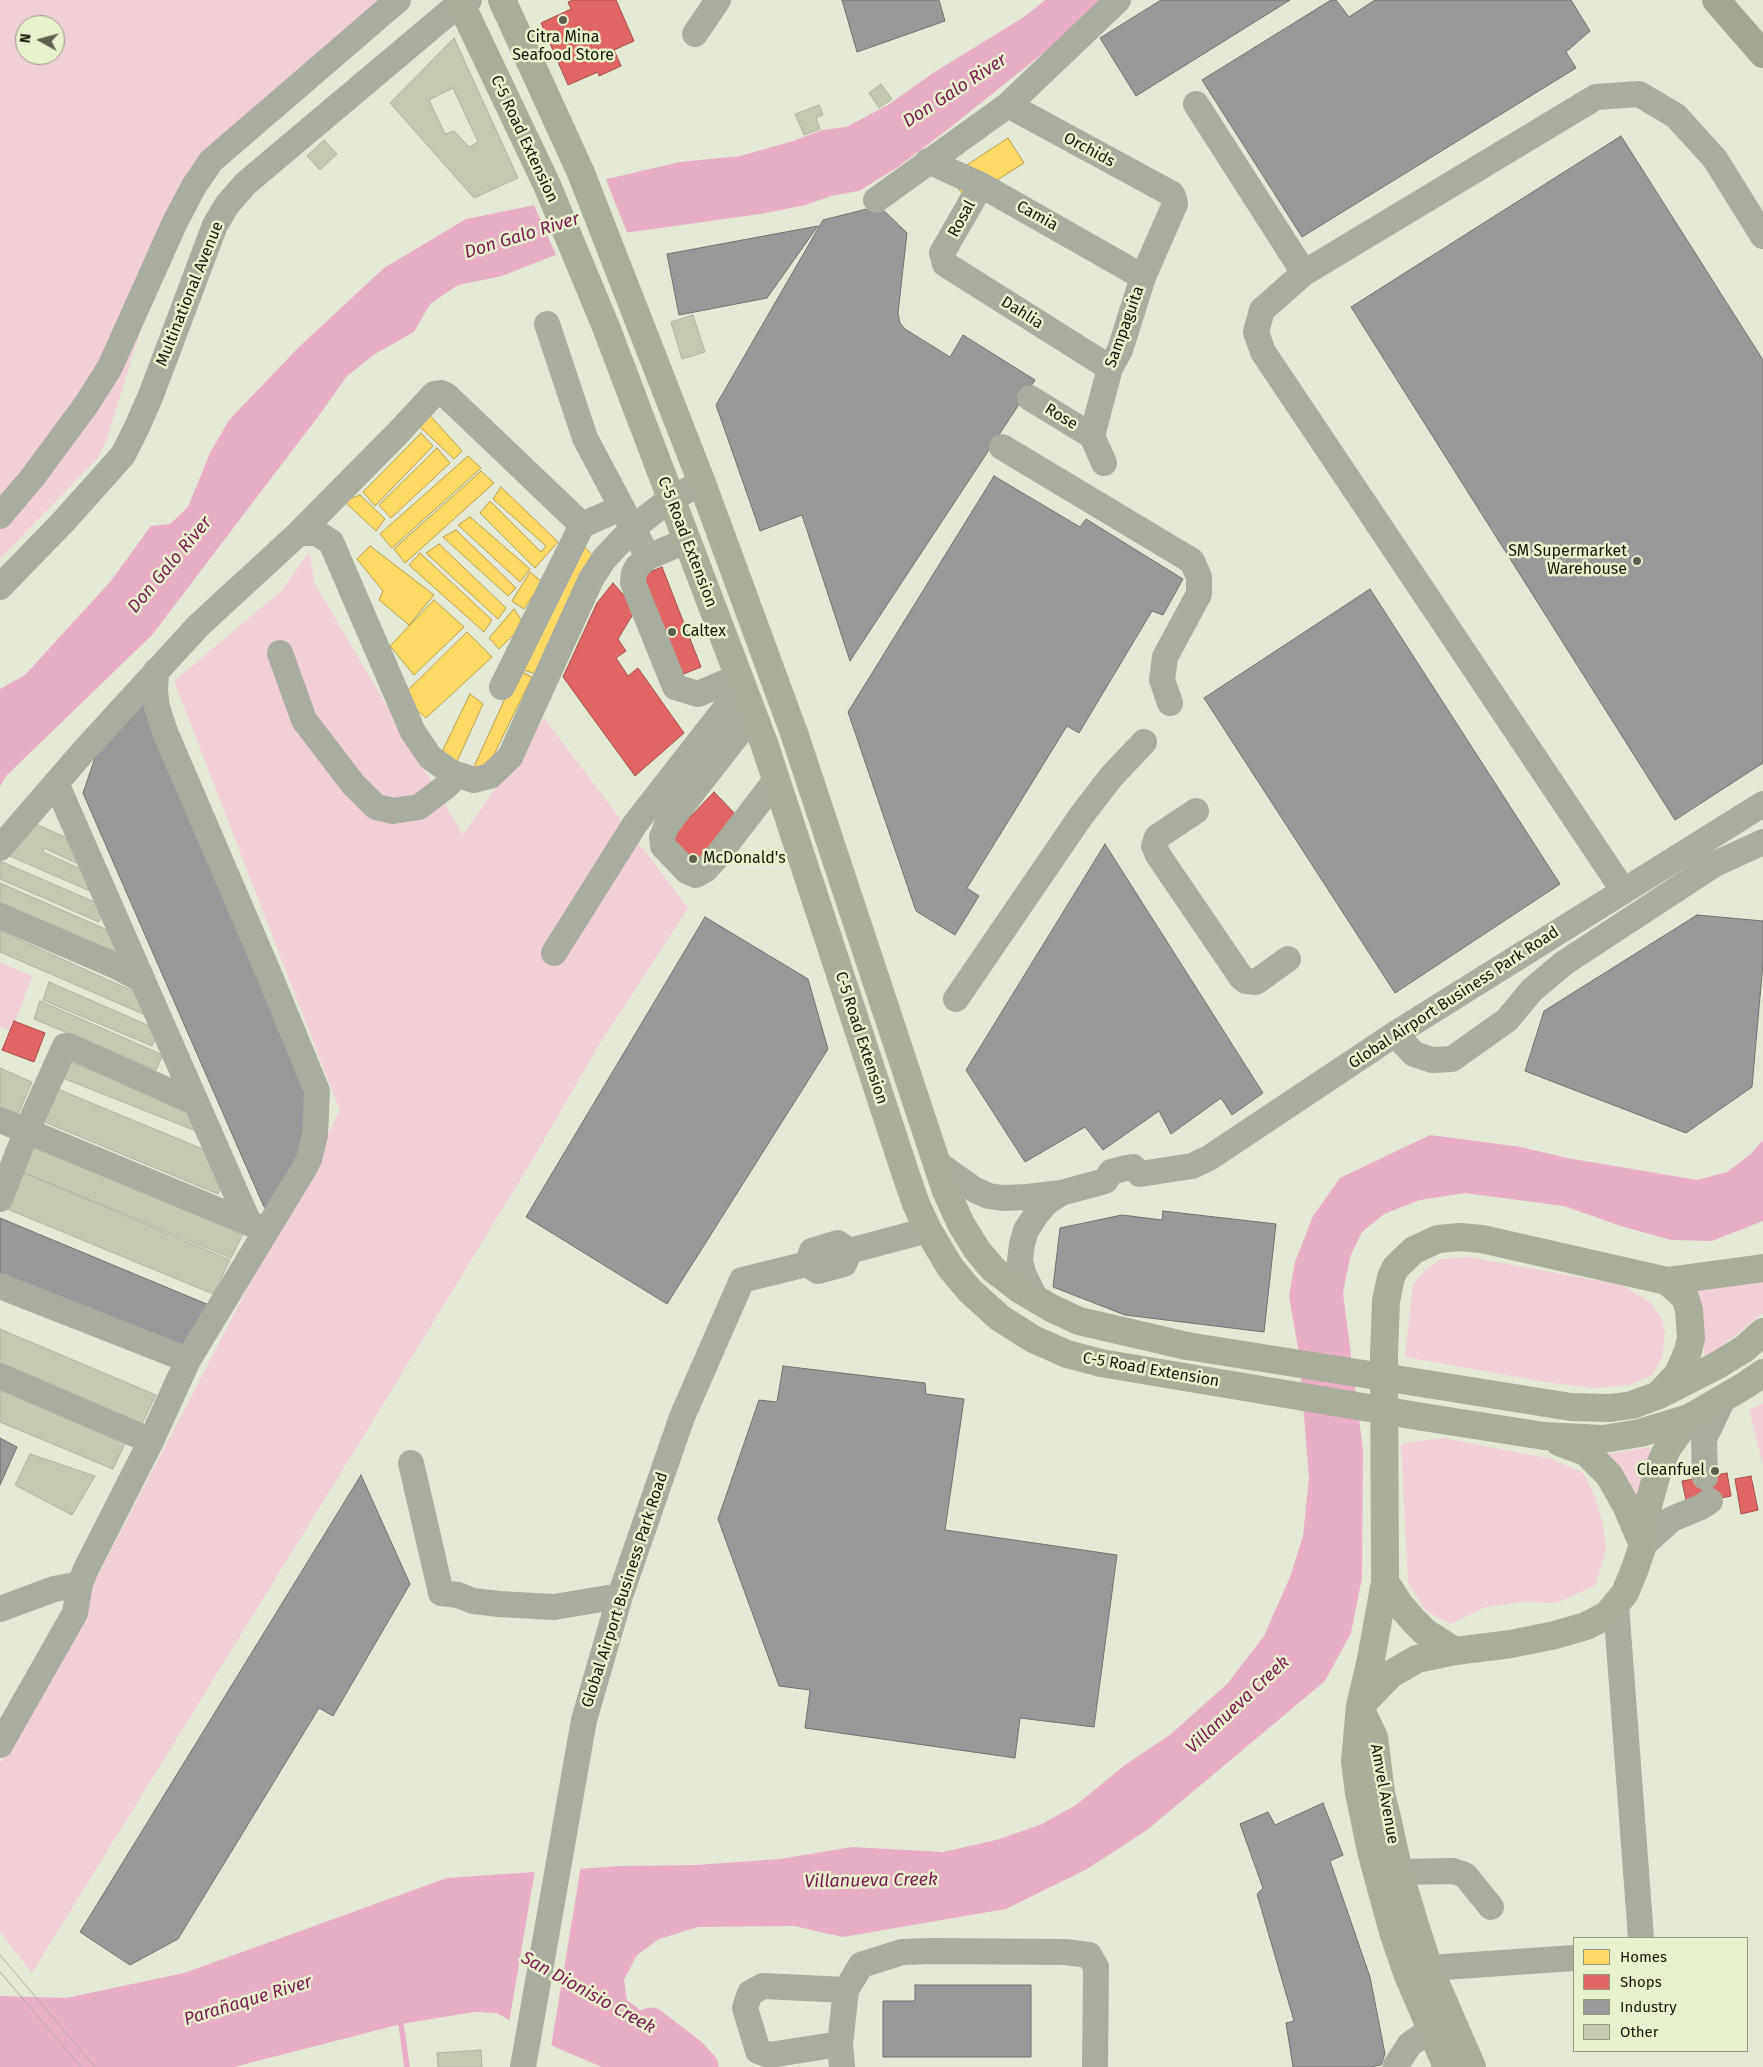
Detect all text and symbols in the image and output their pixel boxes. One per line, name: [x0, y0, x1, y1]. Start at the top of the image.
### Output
marker: Citra Mina Seafood Store: [557, 14, 569, 26]
north arrow: [15, 15, 65, 65]
place label: Citra Mina Seafood Store: [512, 28, 614, 66]
text: N: [17, 33, 35, 44]
water label: Don Galo River: [899, 49, 1011, 133]
street label: C-5 Road Extension: [486, 72, 562, 206]
street label: Orchids: [1060, 129, 1118, 171]
street label: Rosal: [944, 197, 980, 241]
street label: Camia: [1013, 197, 1061, 235]
water label: Don Galo River: [462, 208, 582, 264]
street label: Multinational Avenue: [152, 219, 228, 369]
street label: Sampaguita: [1101, 284, 1149, 370]
street label: Dahlia: [997, 293, 1047, 333]
street label: Rose: [1041, 400, 1081, 434]
street label: C-5 Road Extension: [653, 474, 721, 610]
water label: Don Galo River: [123, 512, 217, 618]
place label: SM Supermarket Warehouse: [1508, 542, 1627, 580]
marker: SM Supermarket Warehouse: [1631, 555, 1643, 567]
place label: Caltex: [682, 622, 726, 642]
marker: Caltex: [666, 626, 678, 638]
place label: McDonald's: [703, 849, 786, 869]
marker: McDonald's: [687, 853, 699, 865]
street label: Global Airport Business Park Road: [1345, 923, 1563, 1073]
street label: C-5 Road Extension: [830, 969, 892, 1107]
street label: C-5 Road Extension: [1081, 1349, 1221, 1391]
place label: Cleanfuel: [1637, 1461, 1705, 1481]
marker: Cleanfuel: [1709, 1465, 1721, 1477]
street label: Global Airport Business Park Road: [578, 1470, 672, 1710]
water label: Villanueva Creek: [1182, 1652, 1294, 1758]
street label: Amvel Avenue: [1366, 1742, 1402, 1846]
water label: Villanueva Creek: [804, 1869, 938, 1893]
legend: [1573, 1937, 1748, 2052]
water label: San Dionisio Creek: [517, 1947, 659, 2039]
text: Homes: [1620, 1948, 1667, 1966]
water label: Parañaque River: [181, 1971, 315, 2031]
text: Shops: [1620, 1973, 1662, 1991]
text: Industry: [1620, 1998, 1677, 2016]
text: Other: [1620, 2023, 1659, 2041]

